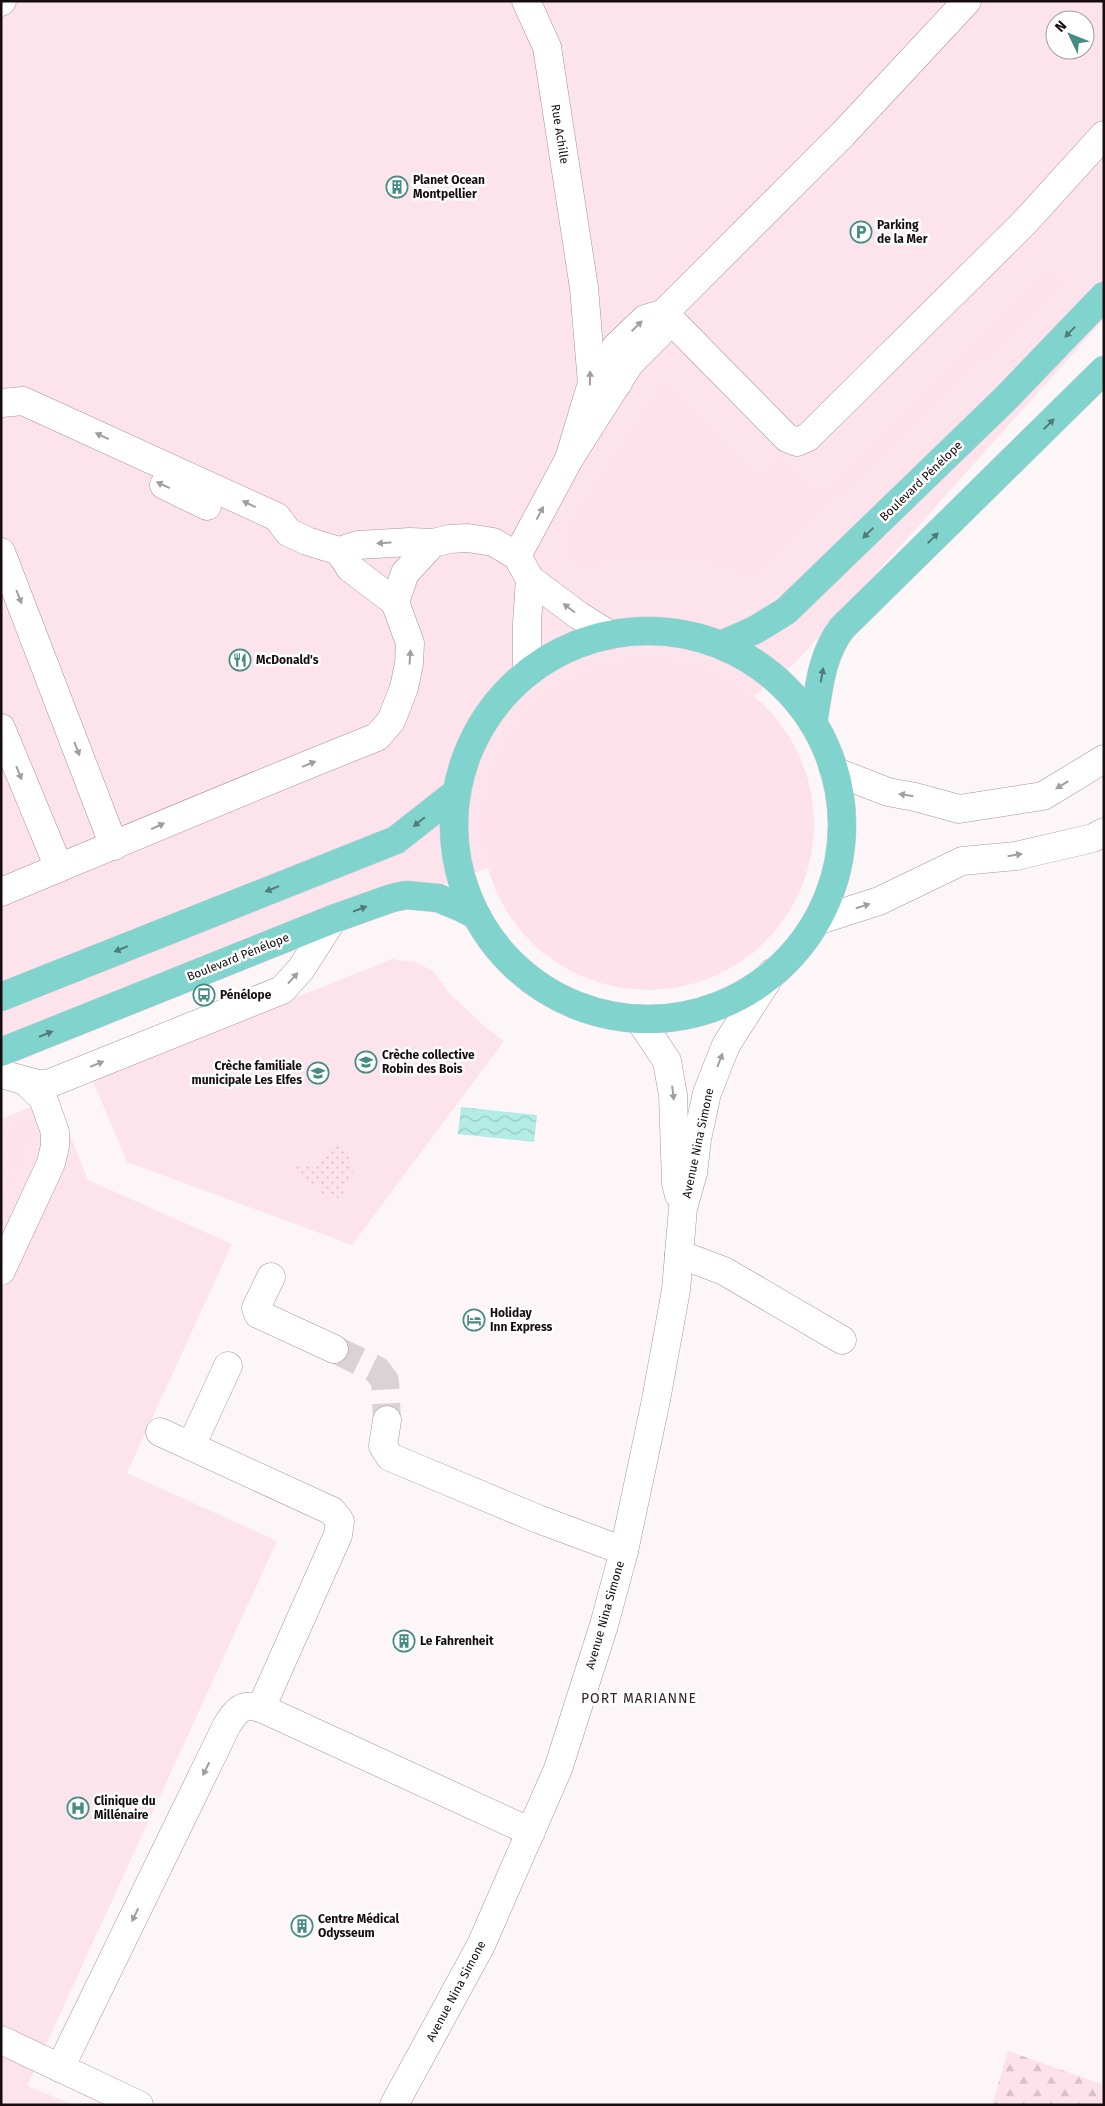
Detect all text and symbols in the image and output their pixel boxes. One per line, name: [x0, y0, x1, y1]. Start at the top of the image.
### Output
north arrow: [1045, 10, 1095, 60]
text: N: [1051, 17, 1070, 36]
street label: Rue Achille: [548, 103, 572, 165]
place label: Planet Ocean Montpellier: [413, 173, 485, 201]
building icon: Planet Ocean Montpellier: [385, 175, 409, 199]
place label: Parking de la Mer: [877, 218, 928, 246]
parking icon: Parking de la Mer: [849, 220, 873, 244]
one-way arrow: [631, 320, 643, 332]
one-way arrow: [1064, 325, 1076, 337]
one-way arrow: [587, 370, 595, 386]
one-way arrow: [1043, 418, 1055, 430]
one-way arrow: [95, 432, 109, 440]
street label: Boulevard Pénélope: [877, 438, 965, 524]
one-way arrow: [156, 481, 170, 489]
one-way arrow: [242, 500, 257, 508]
one-way arrow: [536, 506, 544, 520]
one-way arrow: [862, 527, 874, 539]
one-way arrow: [927, 532, 939, 544]
one-way arrow: [376, 540, 392, 548]
one-way arrow: [15, 590, 23, 605]
one-way arrow: [563, 603, 576, 614]
restaurant icon: McDonald's: [228, 648, 252, 672]
one-way arrow: [406, 648, 414, 664]
place label: McDonald's: [256, 653, 319, 667]
one-way arrow: [818, 666, 826, 682]
one-way arrow: [73, 742, 81, 757]
one-way arrow: [301, 760, 316, 768]
one-way arrow: [16, 766, 24, 780]
one-way arrow: [1056, 780, 1069, 789]
one-way arrow: [897, 791, 913, 799]
one-way arrow: [413, 817, 426, 828]
one-way arrow: [151, 822, 165, 830]
one-way arrow: [1008, 851, 1024, 859]
one-way arrow: [264, 885, 279, 893]
one-way arrow: [856, 902, 871, 910]
one-way arrow: [353, 905, 368, 913]
street label: Boulevard Pénélope: [185, 930, 291, 984]
one-way arrow: [113, 945, 128, 953]
one-way arrow: [287, 973, 299, 985]
bus stop icon: Pénélope: [192, 983, 216, 1007]
place label: Pénélope: [220, 988, 272, 1002]
one-way arrow: [39, 1030, 54, 1037]
place label: Crèche collective Robin des Bois: [382, 1048, 475, 1076]
school or university icon: Crèche collective Robin des Bois: [354, 1050, 378, 1074]
one-way arrow: [716, 1052, 724, 1067]
place label: Crèche familiale municipale Les Elfes: [192, 1059, 302, 1087]
one-way arrow: [90, 1060, 105, 1067]
school or university icon: Crèche familiale municipale Les Elfes: [306, 1061, 330, 1085]
one-way arrow: [669, 1086, 677, 1102]
street label: Avenue Nina Simone: [679, 1087, 717, 1199]
place label: Holiday Inn Express: [490, 1306, 553, 1334]
hotel icon: Holiday Inn Express: [462, 1308, 486, 1332]
street label: Avenue Nina Simone: [583, 1559, 627, 1671]
building icon: Le Fahrenheit: [392, 1629, 416, 1653]
place label: Le Fahrenheit: [420, 1634, 494, 1648]
district label: PORT MARIANNE: [581, 1690, 697, 1707]
one-way arrow: [202, 1762, 210, 1776]
place label: Clinique du Millénaire: [94, 1794, 156, 1822]
hospital icon: Clinique du Millénaire: [66, 1796, 90, 1820]
one-way arrow: [131, 1908, 139, 1923]
place label: Centre Médical Odysseum: [318, 1912, 399, 1940]
building icon: Centre Médical Odysseum: [290, 1914, 314, 1938]
street label: Avenue Nina Simone: [423, 1938, 489, 2044]

